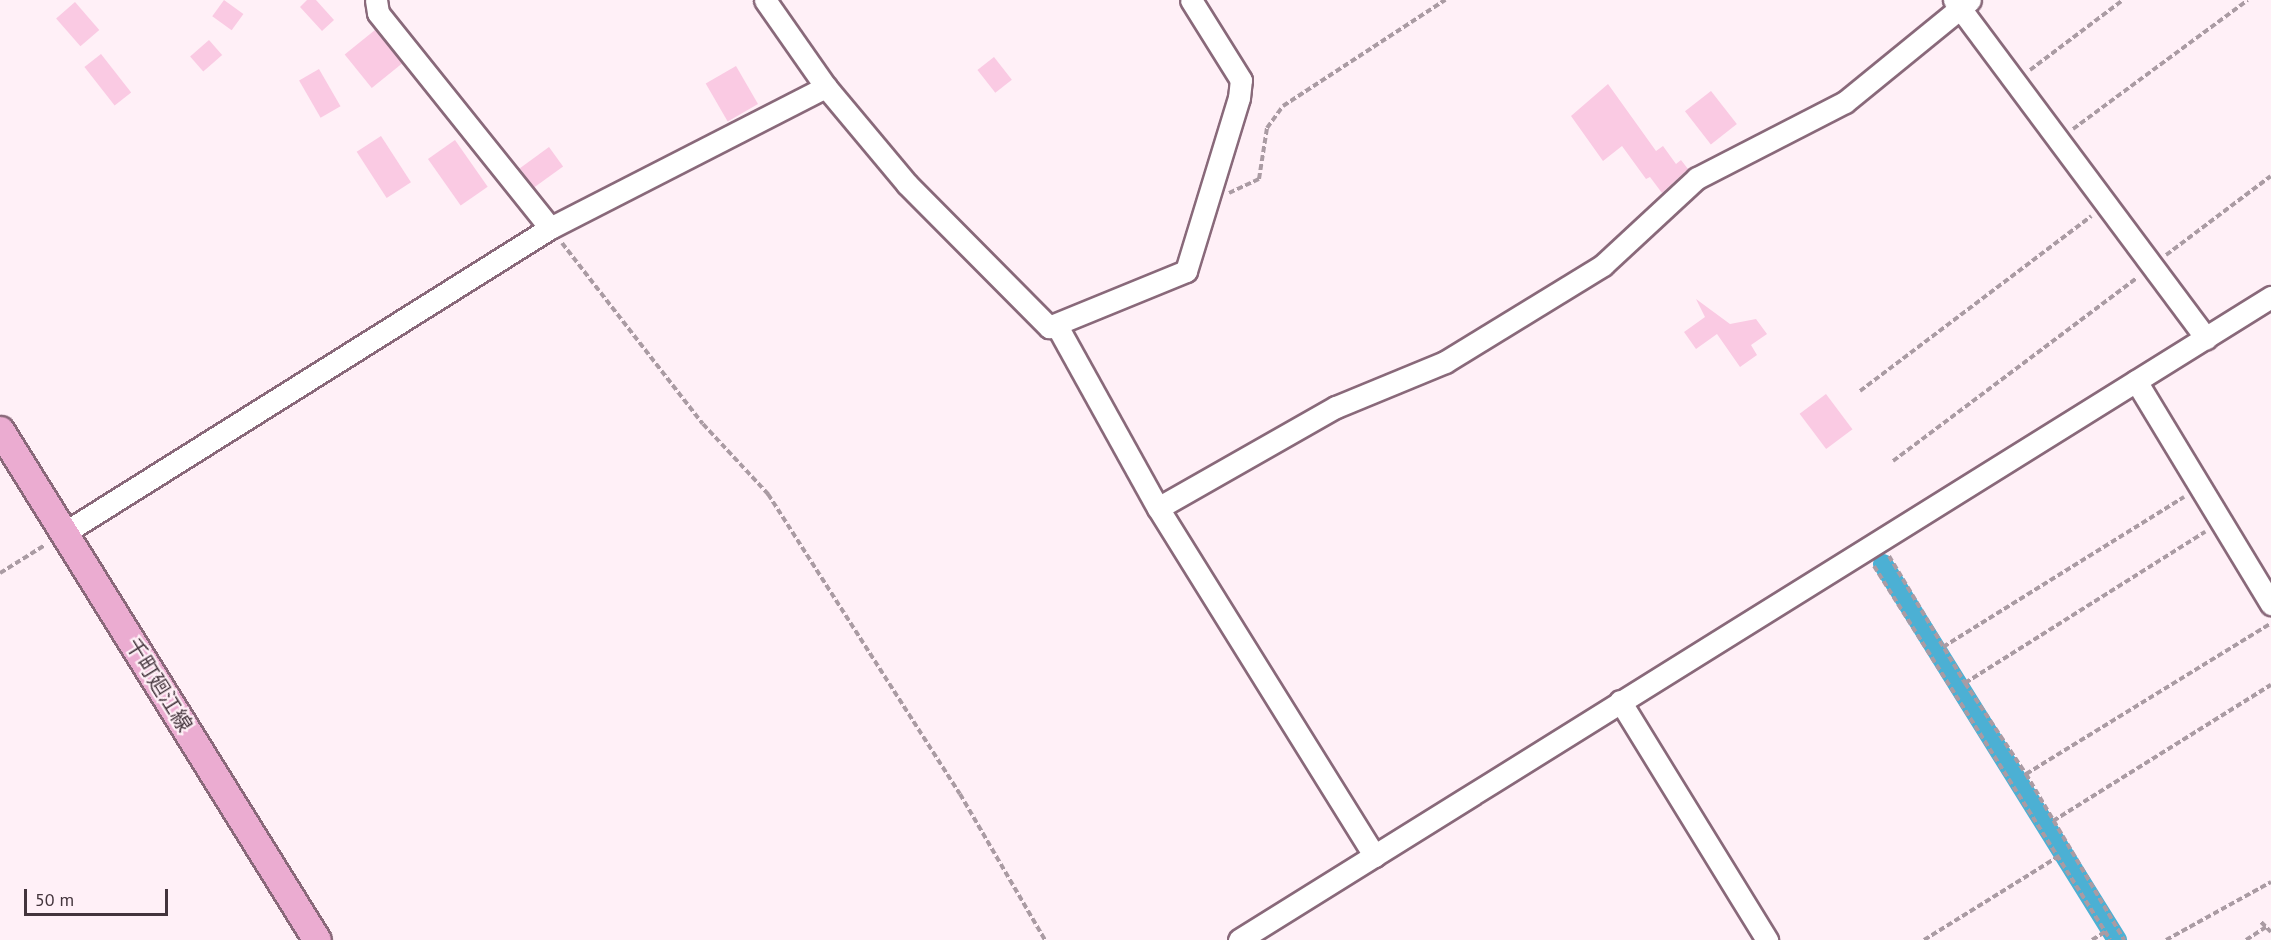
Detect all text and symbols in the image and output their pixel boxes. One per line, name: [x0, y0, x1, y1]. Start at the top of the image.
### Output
street label: 千町廻江線: [120, 634, 198, 736]
scale bar: [27, 877, 171, 915]
text: 50 m: [35, 888, 74, 911]

